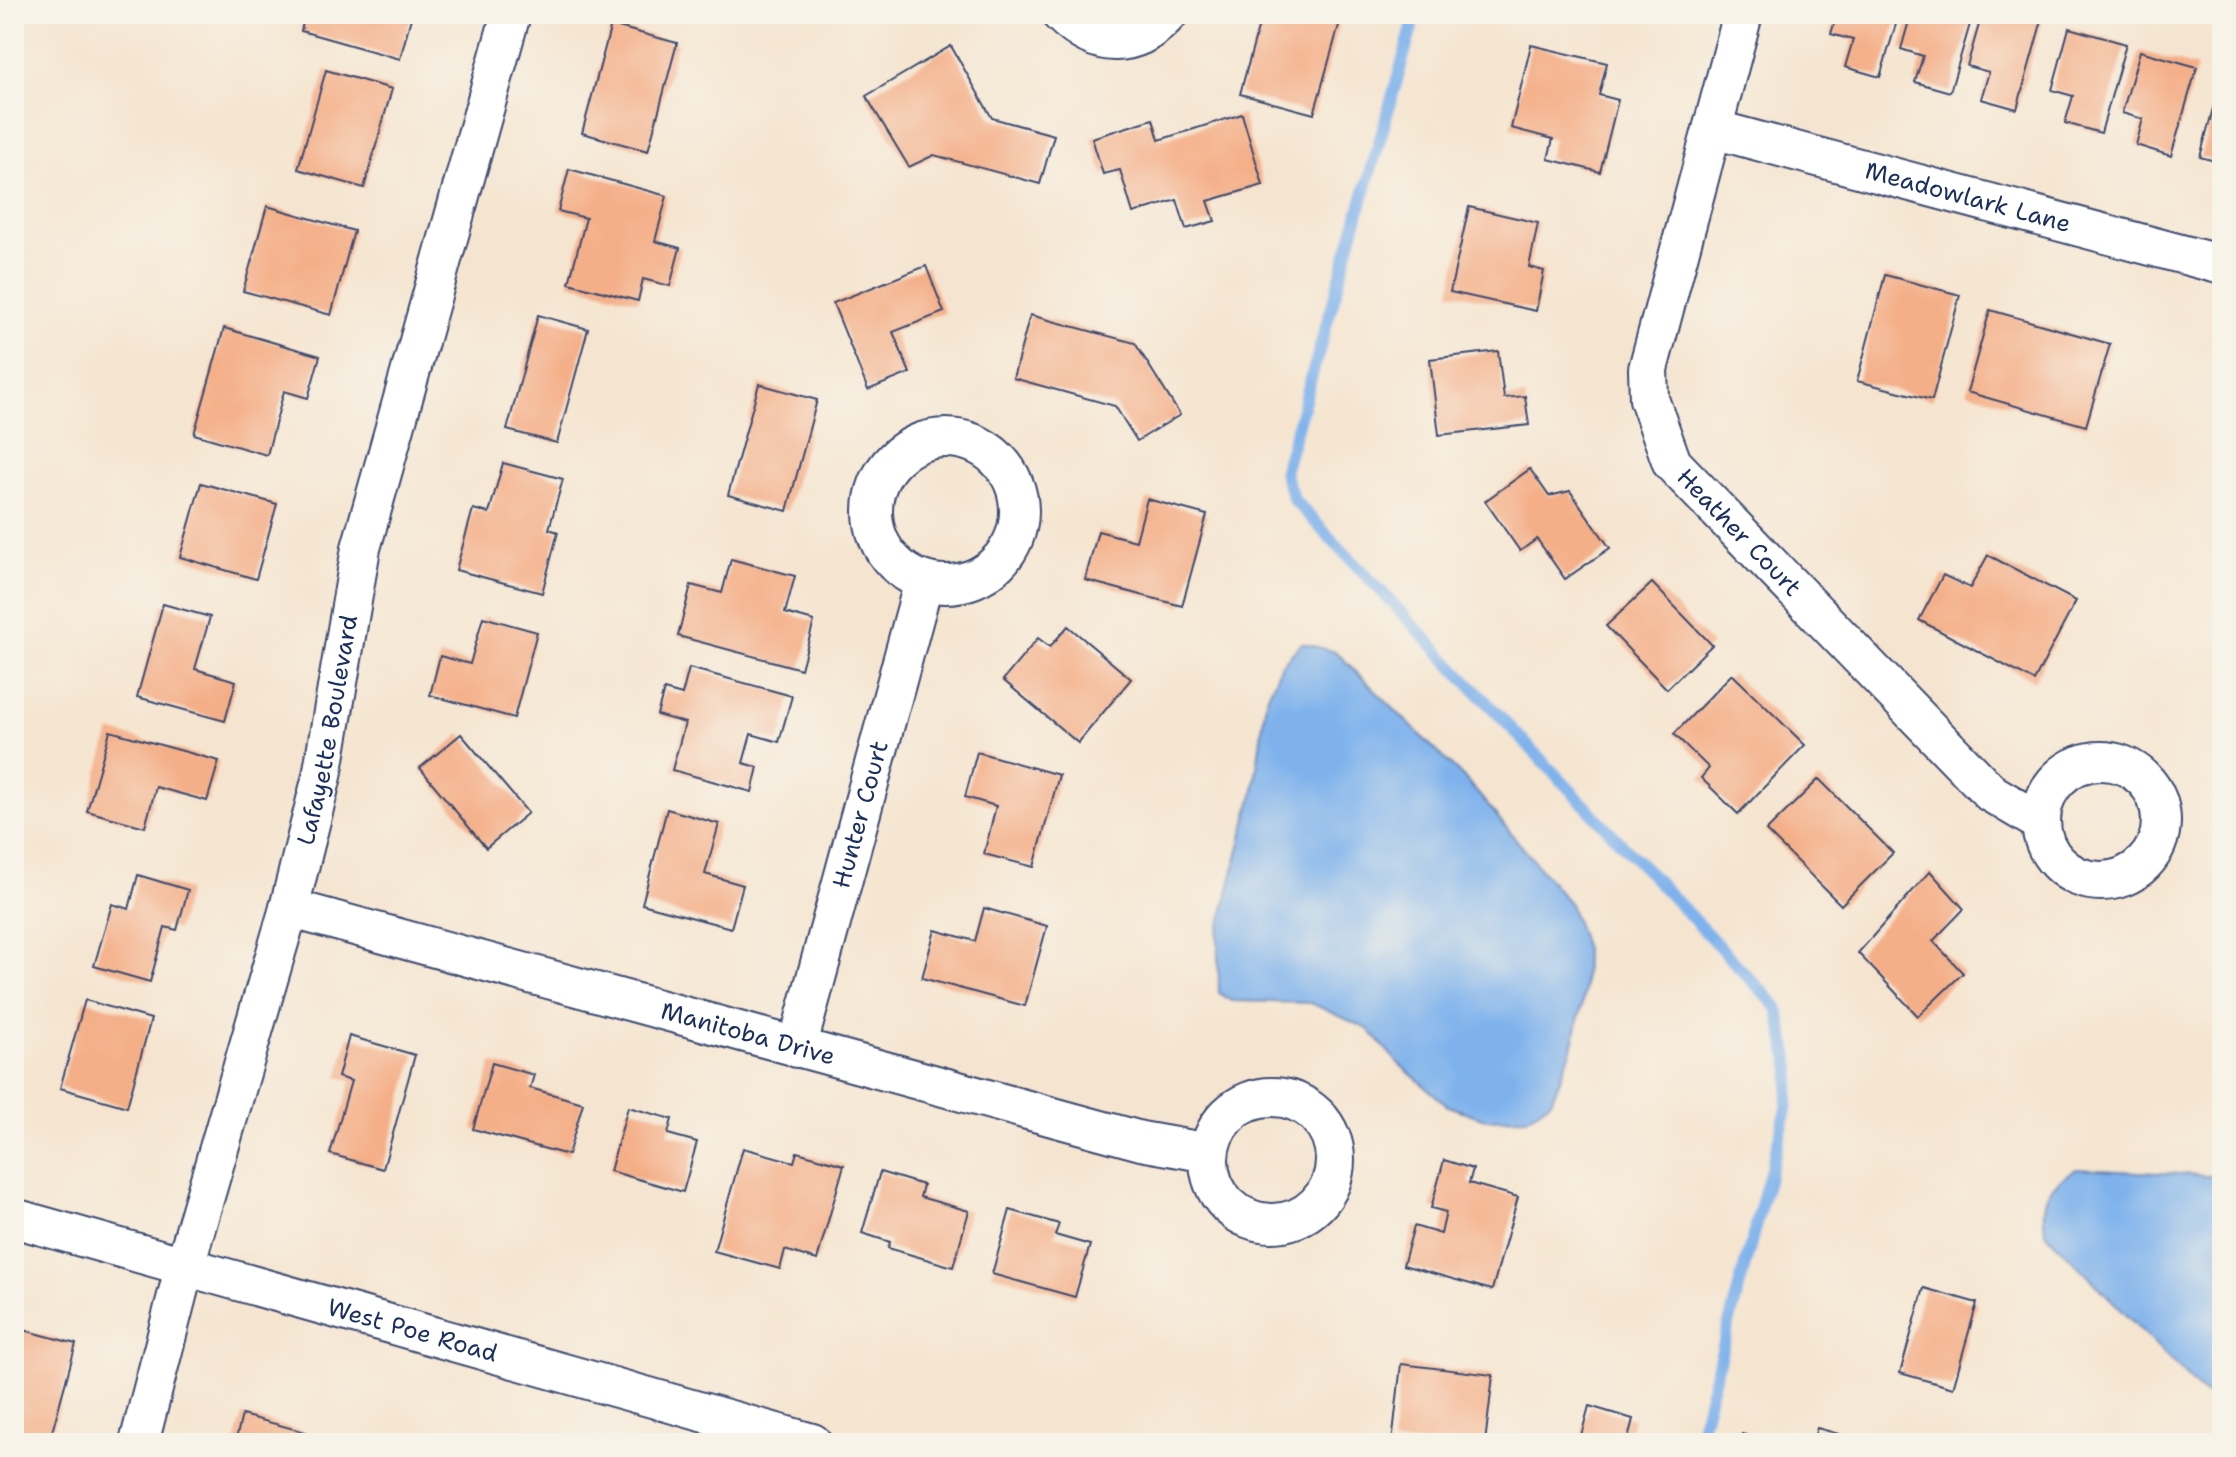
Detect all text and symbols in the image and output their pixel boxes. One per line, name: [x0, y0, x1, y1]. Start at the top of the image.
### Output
street label: Meadowlark Lane: [1862, 154, 2074, 240]
street label: Heather Court: [1670, 461, 1808, 603]
street label: Lafayette Boulevard: [289, 613, 365, 848]
street label: Hunter Court: [825, 737, 896, 892]
street label: Manitoba Drive: [658, 995, 839, 1073]
street label: West Poe Road: [324, 1291, 501, 1370]

